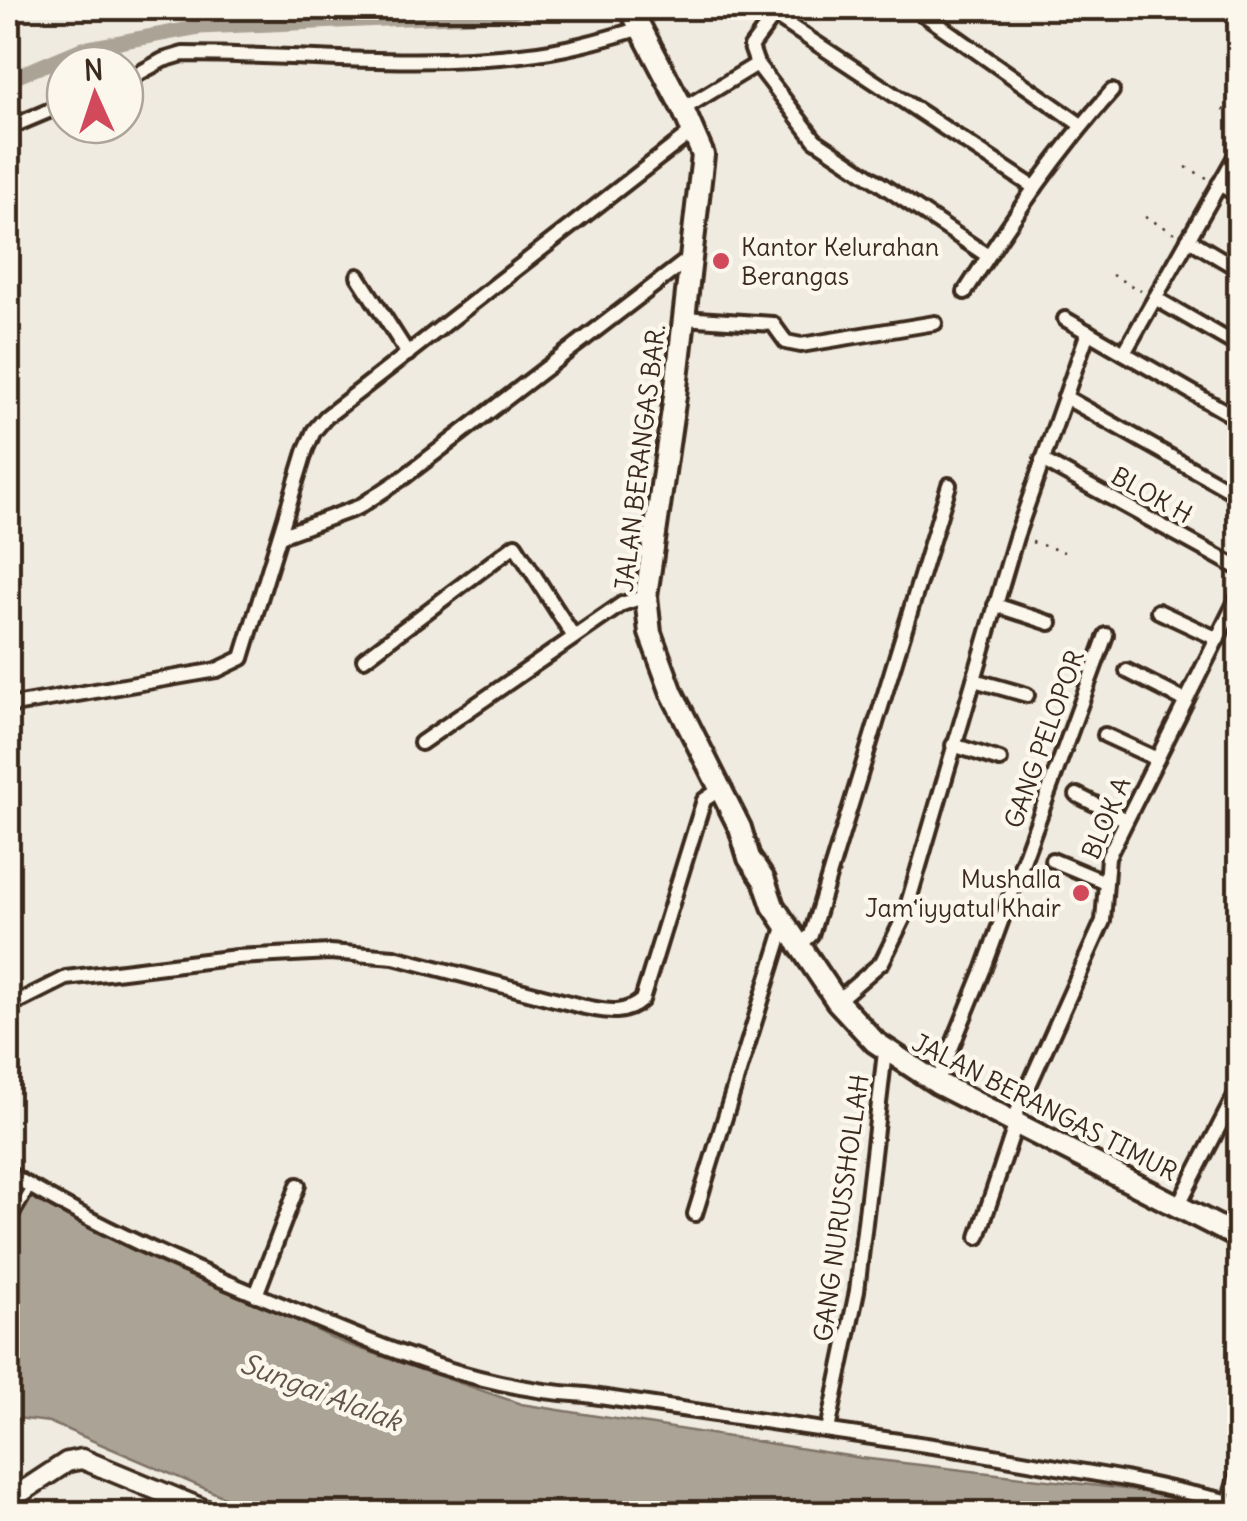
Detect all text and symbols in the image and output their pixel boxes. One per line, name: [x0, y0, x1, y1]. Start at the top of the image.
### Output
north arrow: [45, 45, 145, 145]
text: N: [83, 52, 104, 89]
place label: Kantor Kelurahan Berangas: [741, 231, 939, 292]
marker: Kantor Kelurahan Berangas: [710, 250, 732, 272]
street label: JALAN BERANGAS BAR.: [608, 322, 672, 594]
street label: BLOK H: [1106, 460, 1198, 530]
street label: GANG PELOPOR: [997, 645, 1091, 833]
street label: BLOK A: [1075, 772, 1137, 864]
place label: Mushalla Jam'iyyatul Khair: [865, 863, 1061, 924]
marker: Mushalla Jam'iyyatul Khair: [1070, 882, 1092, 904]
street label: JALAN BERANGAS TIMUR: [907, 1026, 1183, 1188]
street label: GANG NURUSSHOLLAH: [806, 1073, 876, 1343]
water label: Sungai Alalak: [235, 1345, 408, 1440]

